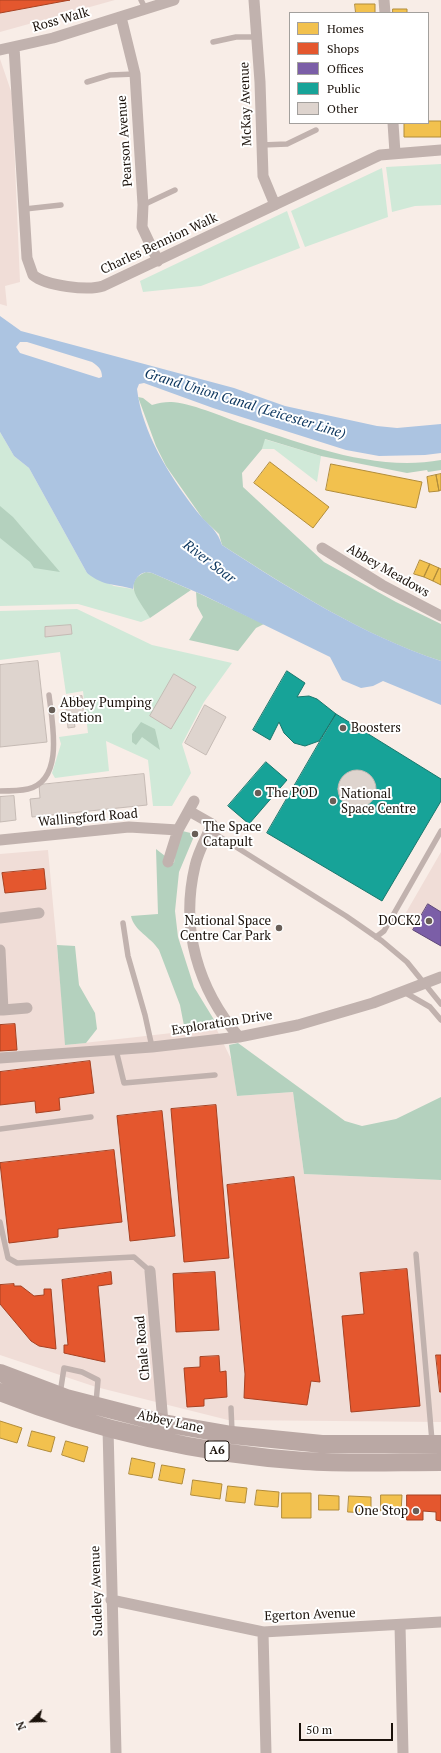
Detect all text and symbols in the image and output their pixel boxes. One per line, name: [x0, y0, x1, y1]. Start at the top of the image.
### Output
street label: Ross Walk: [31, 4, 91, 36]
legend: [289, 12, 429, 124]
text: Homes: [327, 21, 364, 36]
text: Shops: [327, 41, 359, 56]
street label: McKay Avenue: [237, 61, 255, 147]
text: Offices: [327, 61, 364, 76]
text: Public: [327, 81, 360, 96]
street label: Pearson Avenue: [114, 95, 136, 187]
text: Other: [327, 101, 358, 116]
street label: Charles Bennion Walk: [98, 210, 220, 278]
water label: Grand Union Canal (Leicester Line): [142, 365, 348, 443]
water label: River Soar: [179, 537, 239, 587]
street label: Abbey Meadows: [344, 541, 432, 601]
place label: Abbey Pumping Station: [60, 695, 151, 726]
marker: Abbey Pumping Station: [47, 705, 57, 715]
place label: Boosters: [351, 720, 401, 736]
marker: Boosters: [338, 723, 348, 733]
place label: The POD: [266, 785, 318, 801]
place label: National Space Centre: [341, 786, 416, 817]
marker: The POD: [253, 788, 263, 798]
marker: National Space Centre: [328, 796, 338, 806]
street label: Wallingford Road: [38, 806, 138, 830]
place label: The Space Catapult: [203, 819, 262, 850]
marker: The Space Catapult: [190, 829, 200, 839]
place label: National Space Centre Car Park: [180, 913, 271, 944]
place label: DOCK2: [378, 913, 421, 929]
marker: DOCK2: [424, 916, 434, 926]
marker: National Space Centre Car Park: [274, 923, 284, 933]
street label: Exploration Drive: [170, 1007, 274, 1039]
street label: Chale Road: [132, 1315, 154, 1381]
street label: Abbey Lane: [136, 1407, 204, 1437]
road number: A6: [205, 1441, 229, 1461]
place label: One Stop: [355, 1503, 408, 1519]
marker: One Stop: [411, 1506, 421, 1516]
street label: Sudeley Avenue: [88, 1545, 106, 1637]
street label: Egerton Avenue: [264, 1606, 356, 1624]
north arrow: [12, 1701, 52, 1741]
scale bar: [301, 1715, 395, 1741]
text: N: [13, 1719, 29, 1732]
text: 50 m: [306, 1722, 332, 1737]

